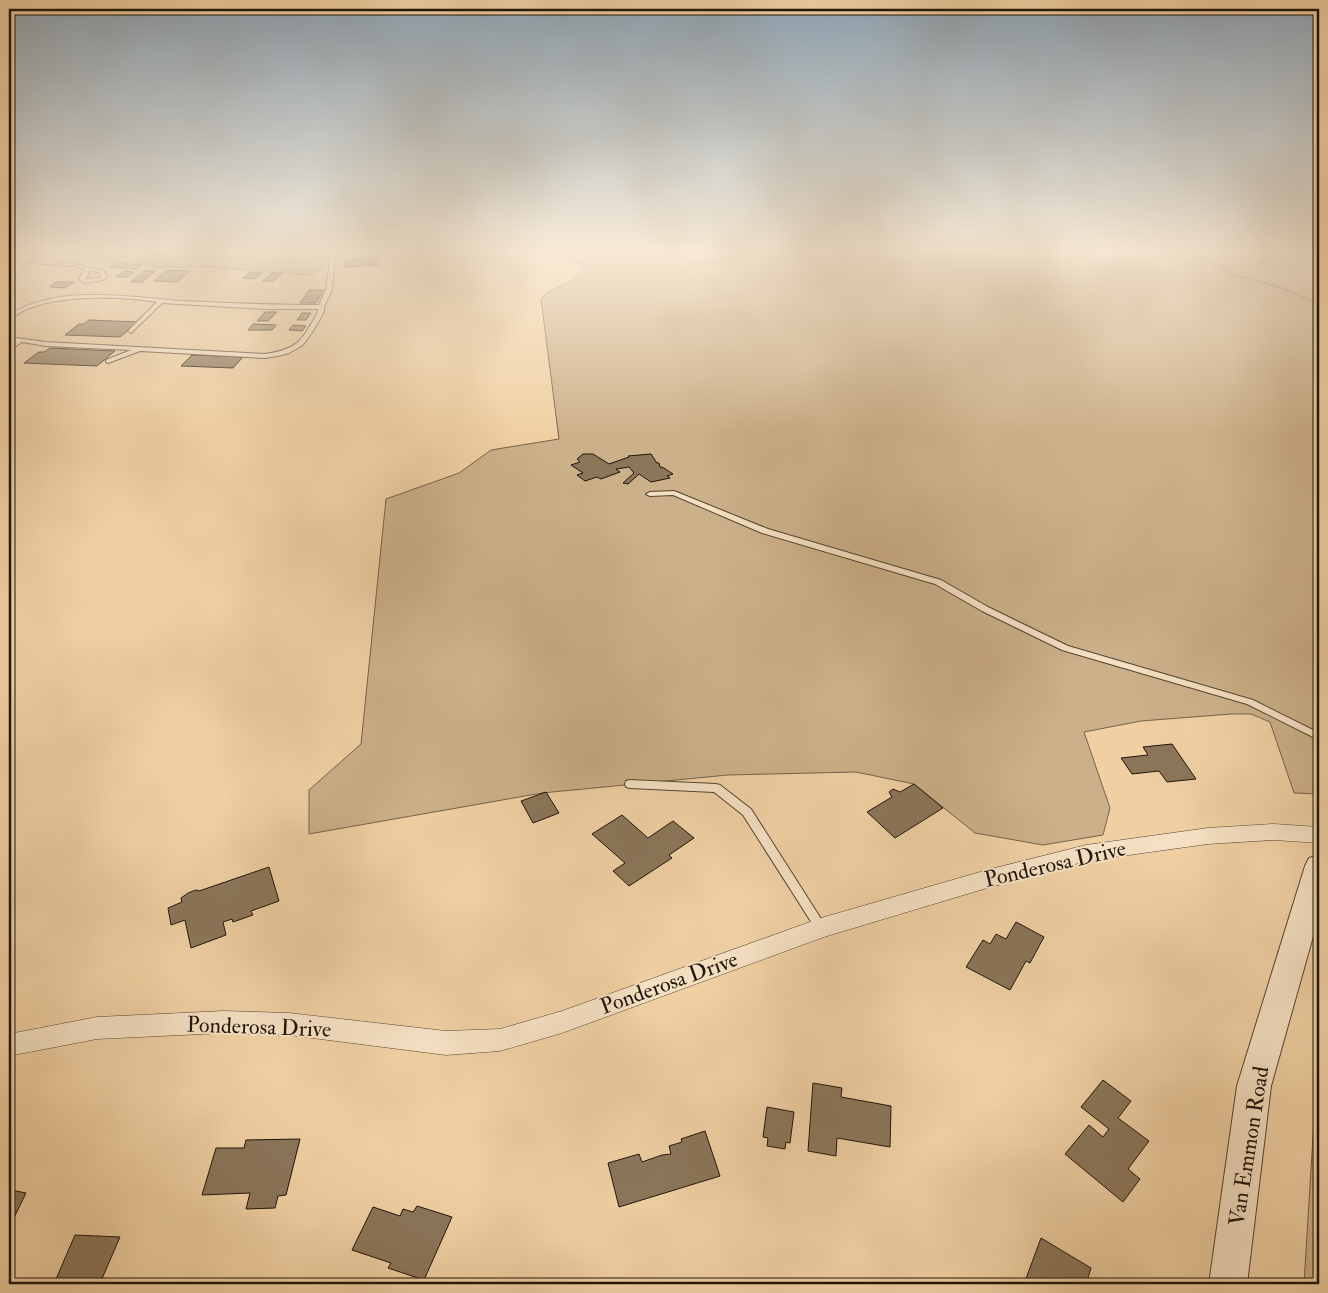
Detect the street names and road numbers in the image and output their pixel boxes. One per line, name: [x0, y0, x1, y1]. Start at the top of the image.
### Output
street label: Ponderosa Drive: [981, 834, 1129, 894]
street label: Ponderosa Drive: [596, 945, 742, 1021]
street label: Ponderosa Drive: [186, 1010, 332, 1044]
street label: Van Emmon Road: [1223, 1064, 1275, 1228]

